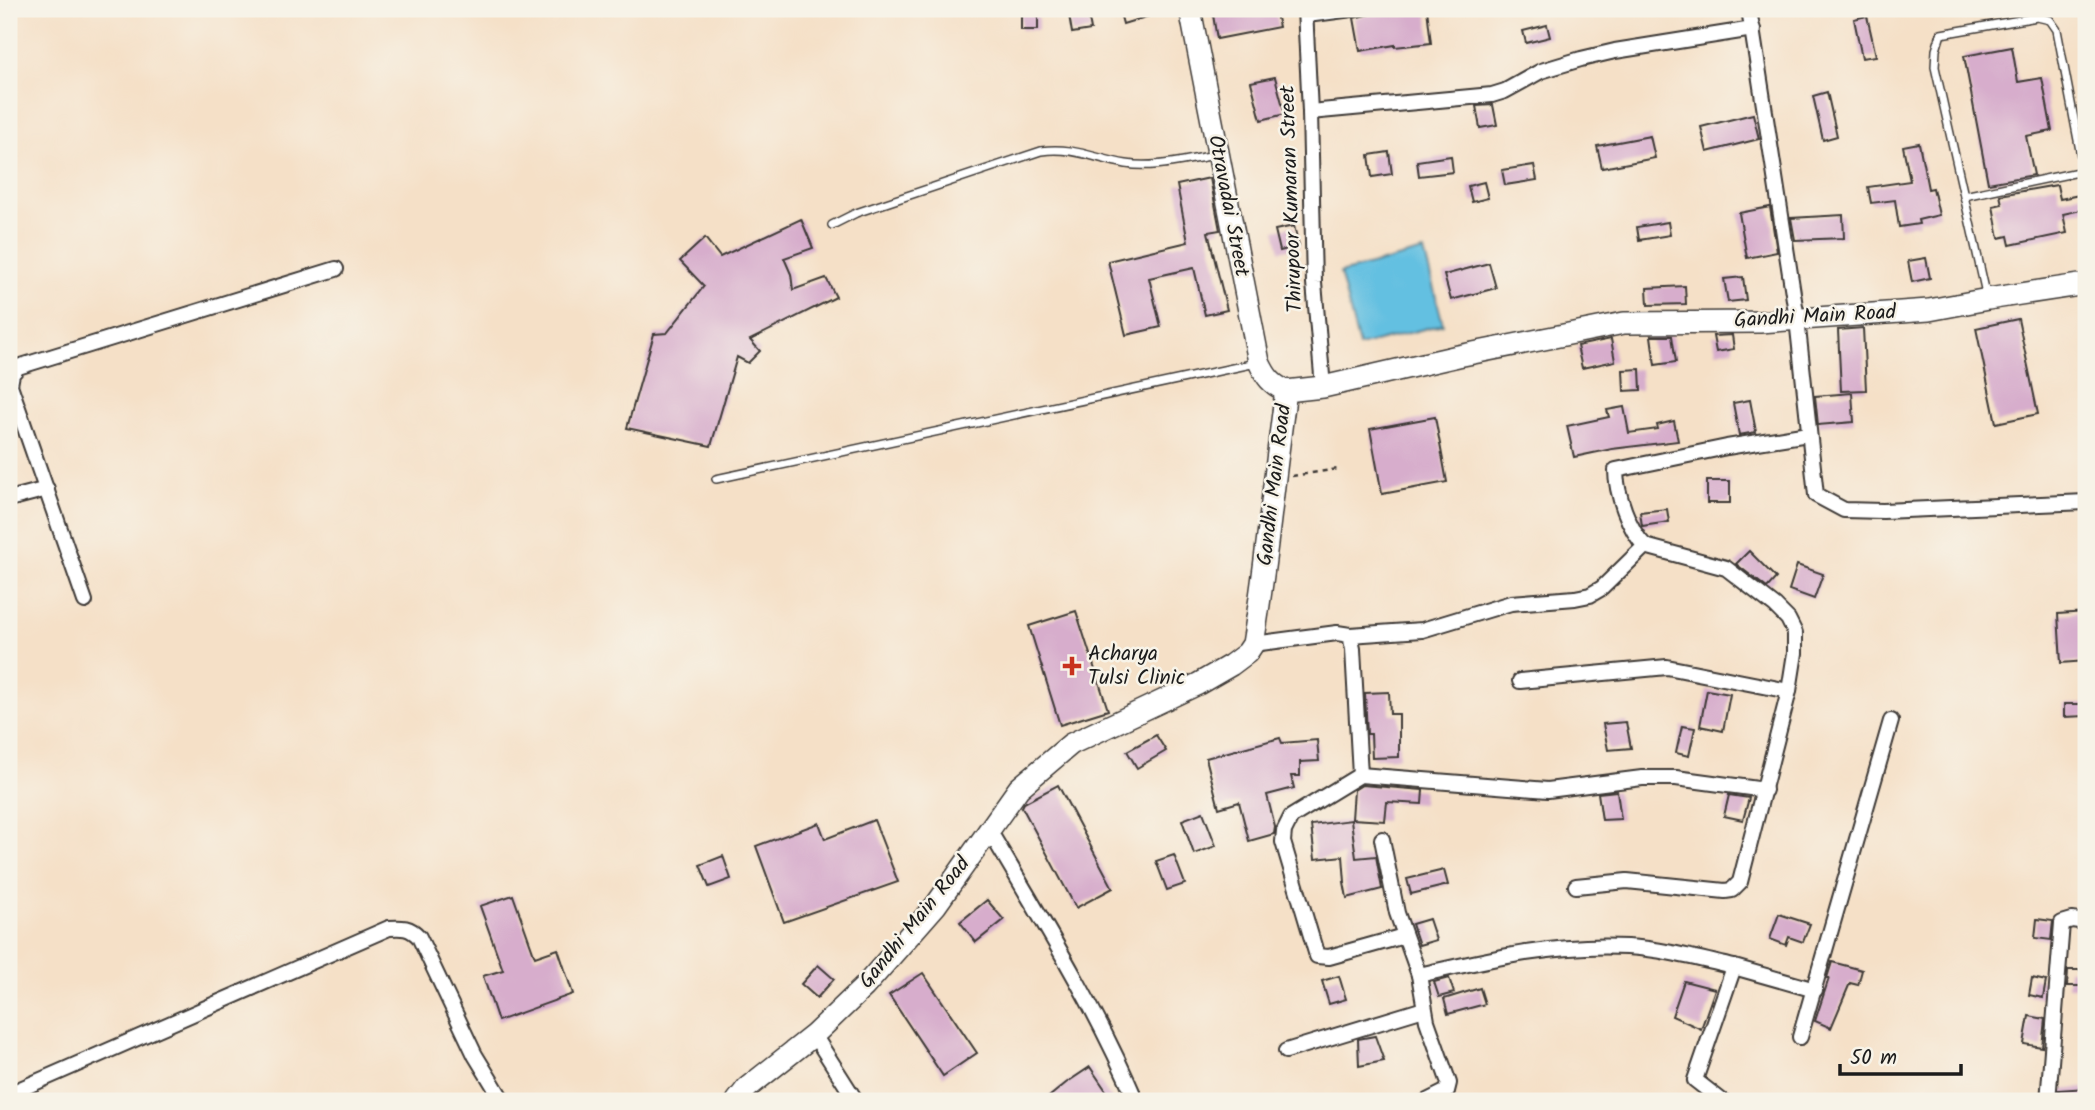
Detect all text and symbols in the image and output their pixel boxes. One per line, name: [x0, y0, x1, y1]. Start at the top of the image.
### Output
street label: Thirupoor Kumaran Street: [1272, 84, 1312, 313]
street label: Otravadai Street: [1198, 132, 1258, 280]
street label: Gandhi Main Road: [1733, 296, 1897, 338]
street label: Gandhi Main Road: [1249, 402, 1301, 567]
place label: Acharya Tulsi Clinic: [1088, 638, 1185, 695]
marker: Acharya Tulsi Clinic: [1062, 656, 1082, 676]
street label: Gandhi Main Road: [851, 849, 979, 996]
scale bar: [1840, 1033, 1960, 1077]
text: 50 m: [1850, 1042, 1897, 1075]

